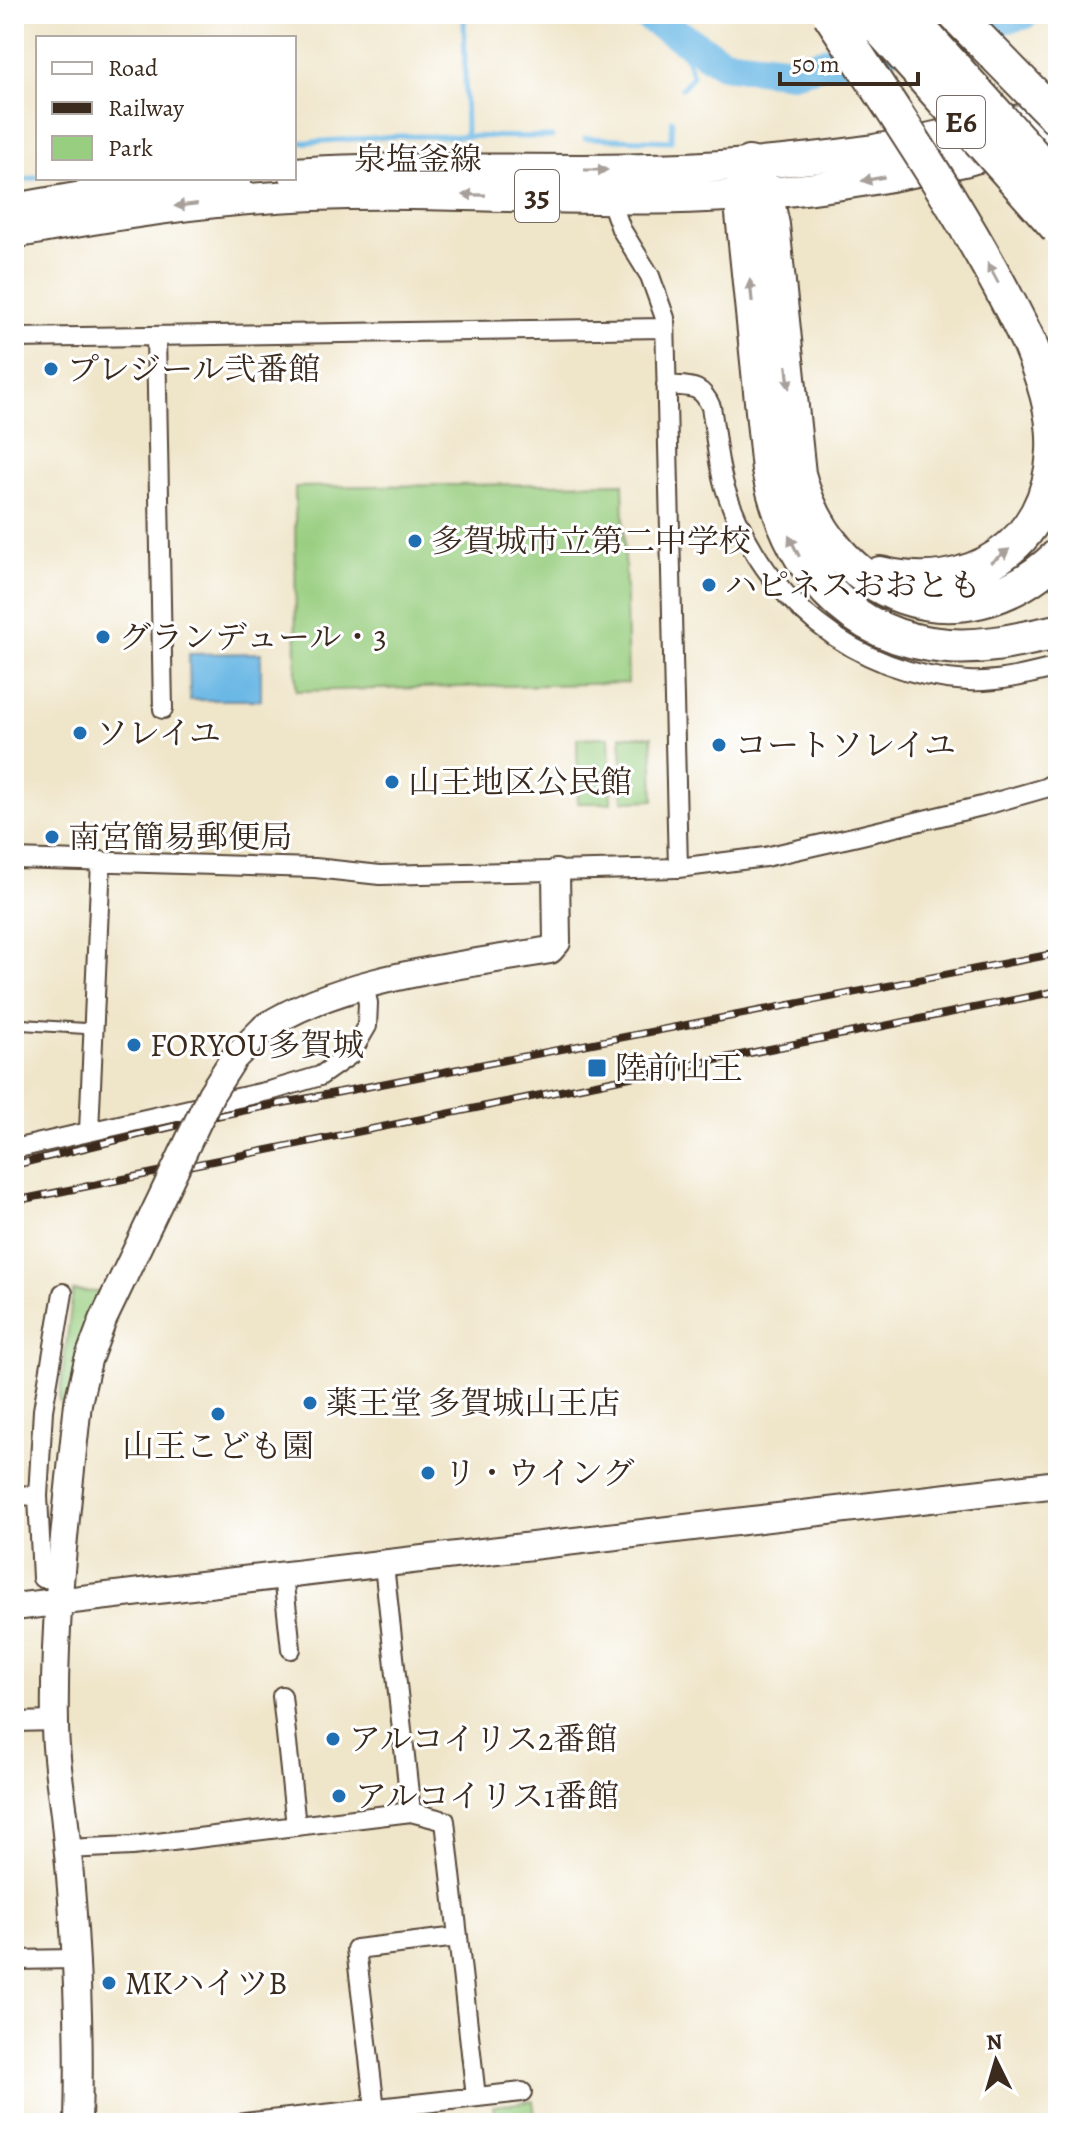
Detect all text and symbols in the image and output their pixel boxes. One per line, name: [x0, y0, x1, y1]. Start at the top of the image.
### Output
legend: [36, 36, 296, 180]
scale bar: [780, 36, 918, 86]
text: 50 m: [792, 48, 840, 80]
text: Road: [108, 52, 158, 84]
text: Railway: [108, 92, 184, 124]
road number: E6: [937, 96, 985, 148]
text: Park: [108, 132, 153, 164]
street label: 泉塩釜線: [354, 137, 482, 181]
one-way arrow: [584, 164, 609, 176]
road number: 35: [515, 170, 559, 222]
one-way arrow: [860, 174, 885, 186]
one-way arrow: [461, 189, 486, 201]
one-way arrow: [173, 199, 198, 212]
one-way arrow: [987, 262, 1000, 285]
one-way arrow: [744, 278, 757, 303]
place label: プレジール弐番館: [67, 347, 320, 391]
marker: プレジール弐番館: [42, 360, 60, 378]
one-way arrow: [781, 364, 794, 389]
place label: 多賀城市立第二中学校: [431, 519, 751, 563]
marker: 多賀城市立第二中学校: [406, 532, 424, 550]
one-way arrow: [787, 534, 801, 557]
one-way arrow: [990, 548, 1010, 564]
place label: ハピネスおおとも: [725, 563, 981, 607]
marker: ハピネスおおとも: [700, 576, 718, 594]
place label: グランデュール・3: [119, 615, 387, 659]
marker: グランデュール・3: [94, 628, 112, 646]
place label: ソレイユ: [96, 711, 221, 755]
place label: コートソレイユ: [735, 723, 956, 767]
marker: ソレイユ: [71, 724, 89, 742]
marker: コートソレイユ: [710, 736, 728, 754]
place label: 山王地区公民館: [408, 760, 632, 804]
marker: 山王地区公民館: [383, 773, 401, 791]
place label: 南宮簡易郵便局: [68, 815, 292, 859]
marker: 南宮簡易郵便局: [43, 828, 61, 846]
place label: FORYOU多賀城: [150, 1023, 364, 1067]
marker: FORYOU多賀城: [125, 1036, 143, 1054]
place label: 陸前山王: [615, 1046, 743, 1090]
marker: 陸前山王: [586, 1057, 608, 1079]
place label: 薬王堂 多賀城山王店: [326, 1381, 620, 1425]
marker: 薬王堂 多賀城山王店: [301, 1394, 319, 1412]
marker: 山王こども園: [209, 1405, 227, 1423]
place label: 山王こども園: [122, 1424, 314, 1468]
place label: リ・ウイング: [444, 1451, 634, 1495]
marker: リ・ウイング: [419, 1464, 437, 1482]
place label: アルコイリス2番館: [349, 1717, 617, 1761]
marker: アルコイリス2番館: [324, 1730, 342, 1748]
place label: アルコイリス1番館: [355, 1774, 619, 1818]
marker: アルコイリス1番館: [330, 1787, 348, 1805]
place label: MKハイツB: [125, 1961, 287, 2005]
marker: MKハイツB: [100, 1974, 118, 1992]
north arrow: [956, 2021, 1036, 2101]
text: N: [985, 2026, 1004, 2058]

